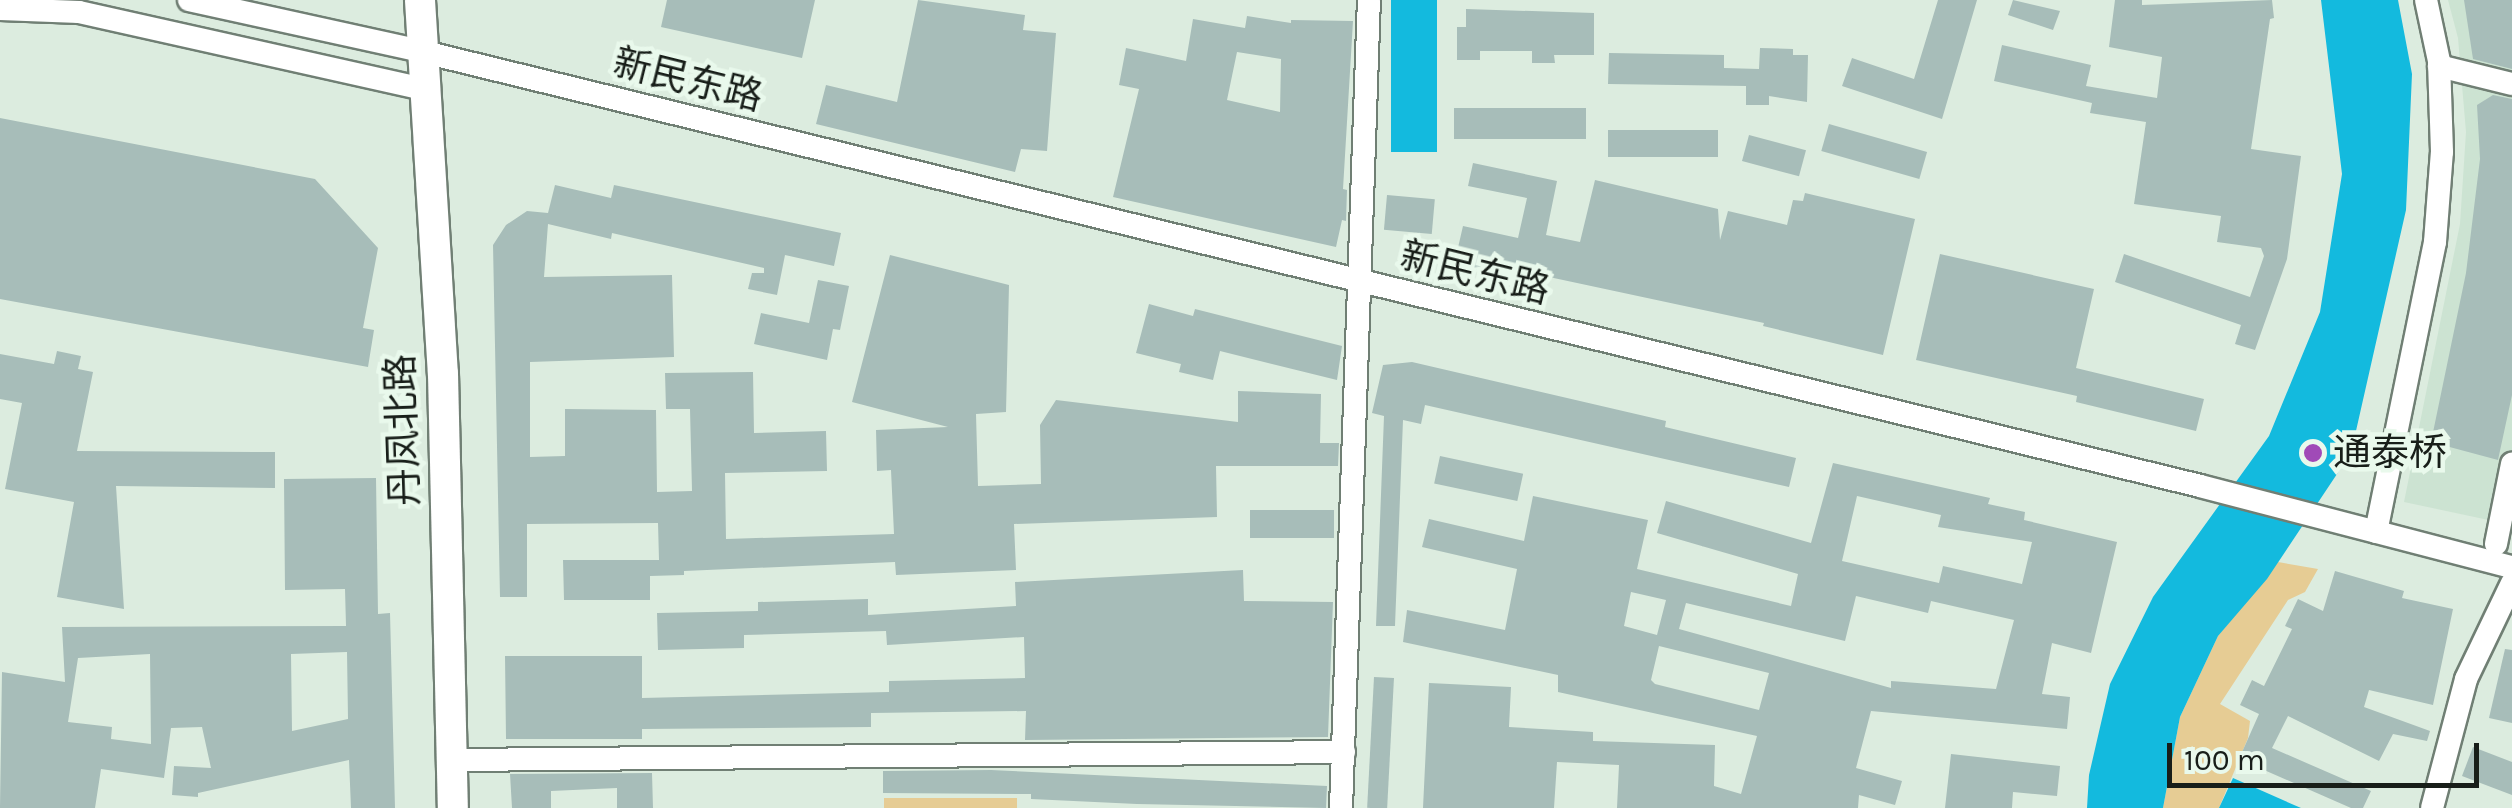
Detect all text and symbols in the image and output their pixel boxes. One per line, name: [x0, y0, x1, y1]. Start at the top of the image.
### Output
street label: 新民东路: [609, 39, 767, 121]
street label: 新民东路: [1396, 232, 1554, 314]
street label: 丹凤北路: [378, 353, 428, 507]
place label: 通泰桥: [2333, 430, 2447, 476]
marker: 通泰桥: [2302, 442, 2324, 464]
scale bar: [2172, 723, 2484, 785]
text: 100 m: [2184, 742, 2265, 778]

